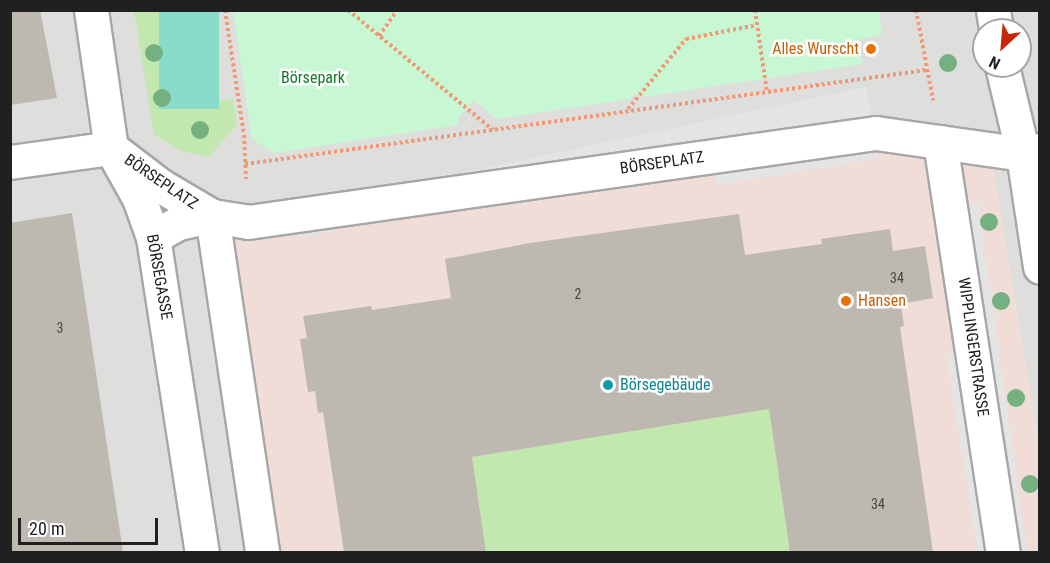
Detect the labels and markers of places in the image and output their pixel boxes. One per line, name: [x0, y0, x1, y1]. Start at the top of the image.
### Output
place label: Alles Wurscht: [772, 39, 859, 59]
marker: Alles Wurscht: [864, 42, 878, 56]
place label: Hansen: [858, 291, 906, 311]
marker: Hansen: [839, 294, 853, 308]
place label: Börsegebäude: [620, 375, 711, 395]
marker: Börsegebäude: [601, 378, 615, 392]

